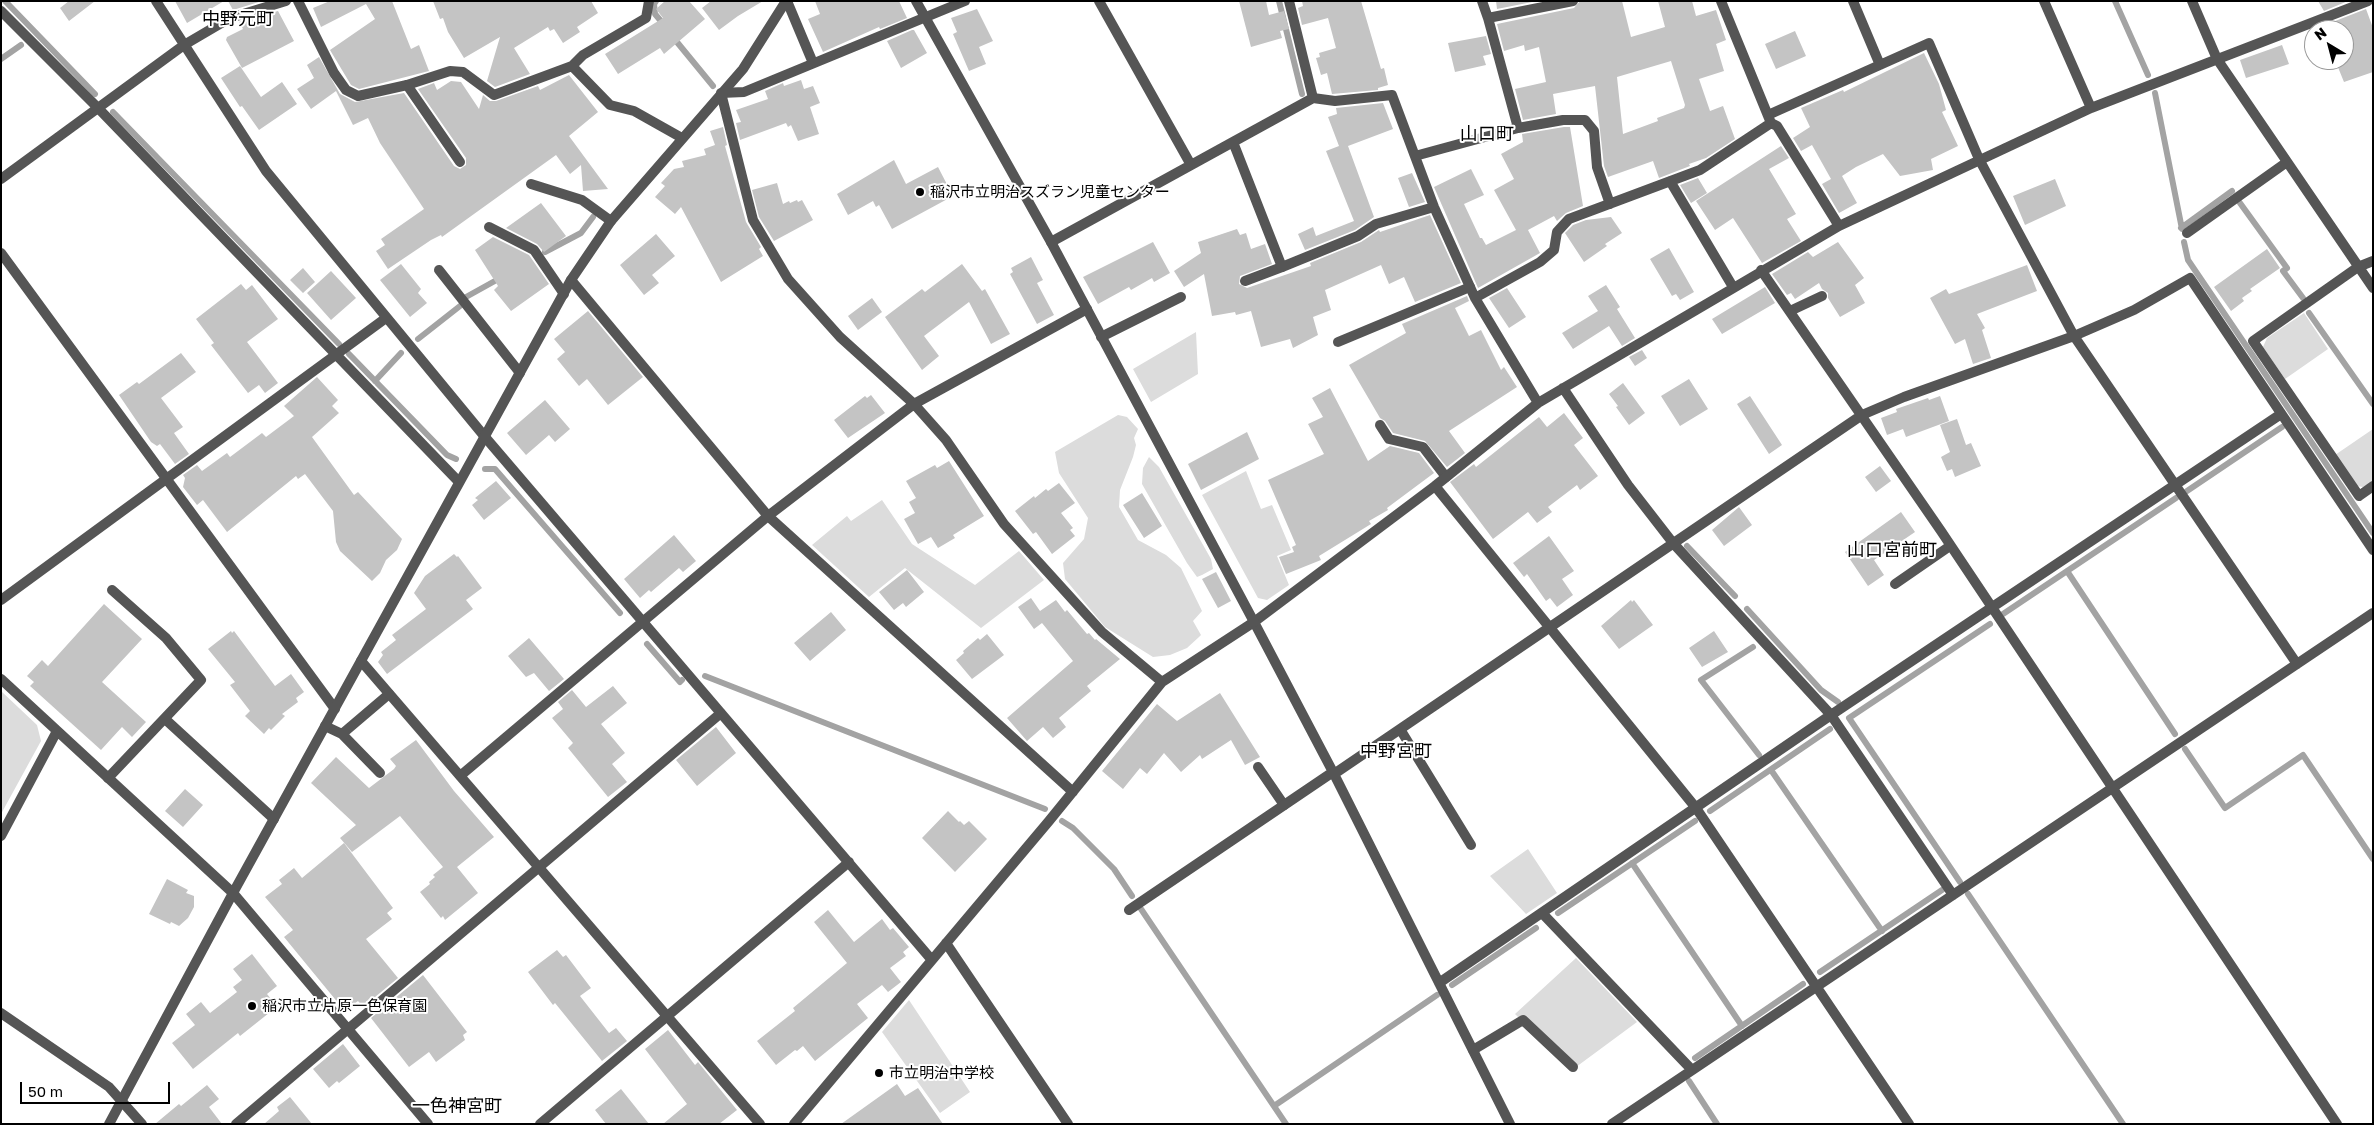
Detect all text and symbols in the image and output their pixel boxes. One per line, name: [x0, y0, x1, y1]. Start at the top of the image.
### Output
district label: 中野元町: [202, 8, 274, 30]
north arrow: [2304, 20, 2354, 70]
text: N: [2311, 23, 2330, 43]
district label: 山口町: [1460, 123, 1514, 145]
place label: 稲沢市立明治スズラン児童センター: [930, 183, 1170, 201]
marker: 稲沢市立明治スズラン児童センター: [914, 186, 926, 198]
district label: 山口宮前町: [1847, 539, 1937, 561]
district label: 中野宮町: [1360, 740, 1432, 762]
place label: 稲沢市立片原一色保育園: [262, 997, 427, 1015]
marker: 稲沢市立片原一色保育園: [246, 1000, 258, 1012]
place label: 市立明治中学校: [889, 1064, 994, 1082]
marker: 市立明治中学校: [873, 1067, 885, 1079]
scale bar: [22, 1072, 172, 1104]
text: 50 m: [28, 1082, 63, 1100]
district label: 一色神宮町: [412, 1095, 502, 1117]

